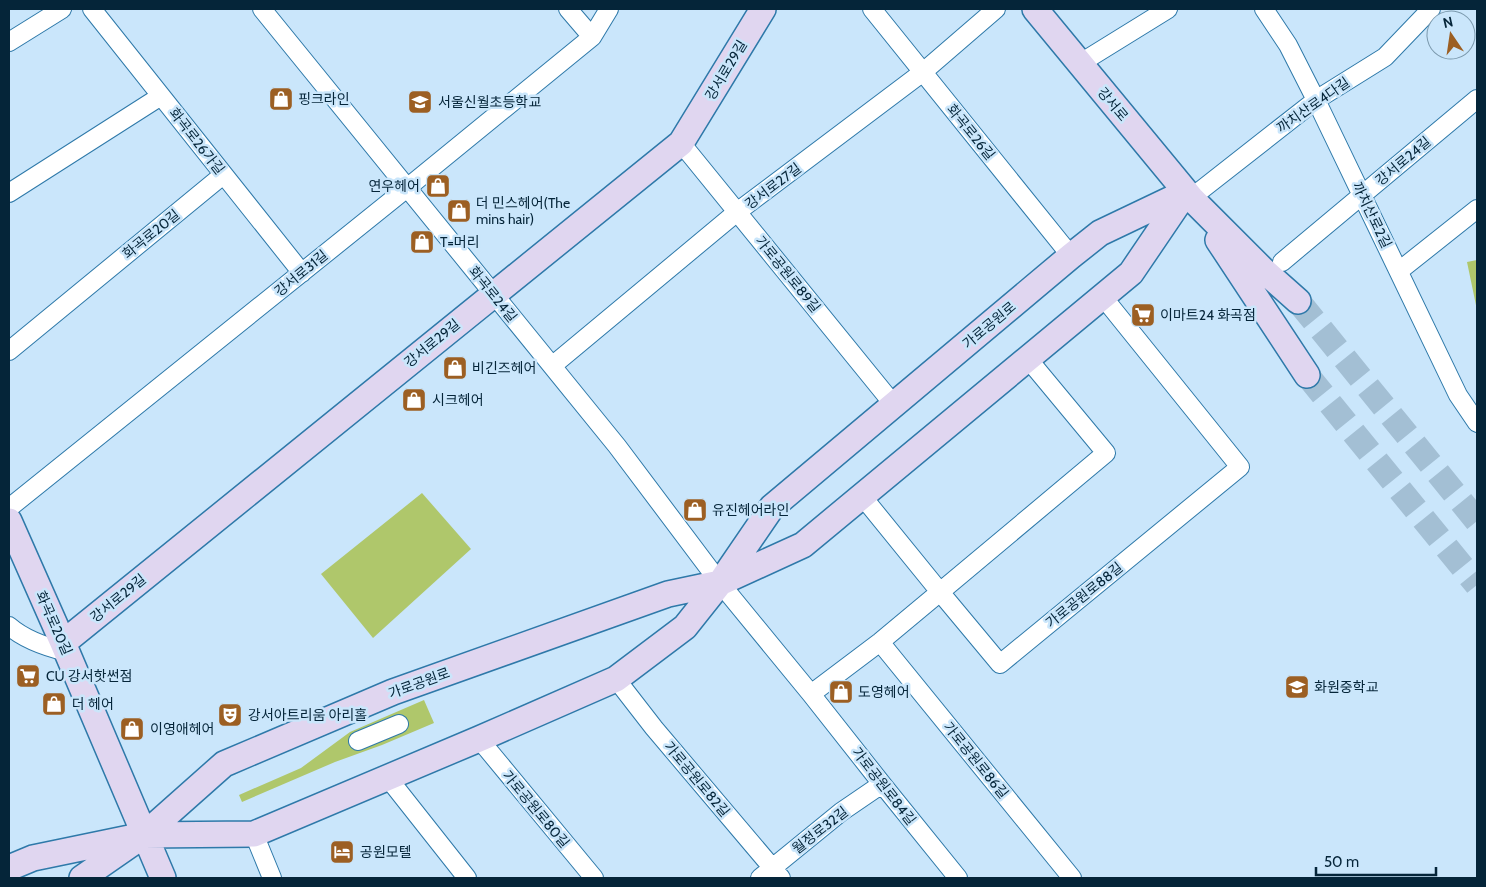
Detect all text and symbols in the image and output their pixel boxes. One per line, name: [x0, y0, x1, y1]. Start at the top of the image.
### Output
north arrow: [1426, 10, 1476, 60]
text: N: [1441, 12, 1455, 32]
street label: 강서로29길: [701, 37, 751, 103]
street label: 까치산로4다길: [1273, 73, 1353, 137]
street label: 강서로: [1094, 83, 1132, 125]
shop icon: 핑크라인: [268, 86, 294, 112]
school or university icon: 서울신월초등학교: [407, 89, 433, 115]
place label: 핑크라인: [298, 90, 350, 108]
place label: 서울신월초등학교: [438, 93, 541, 111]
street label: 화곡로26길: [943, 100, 999, 164]
street label: 화곡로26가길: [165, 104, 229, 178]
street label: 강서로24길: [1372, 133, 1434, 189]
street label: 강서로27길: [741, 159, 805, 213]
shop icon: 연우헤어: [425, 173, 451, 199]
place label: 연우헤어: [368, 177, 420, 195]
street label: 까치산로2길: [1348, 179, 1396, 251]
place label: 더 민스헤어(The mins hair): [476, 194, 570, 228]
shop icon: 더 민스헤어(The mins hair): [446, 198, 472, 224]
street label: 화곡로20길: [119, 205, 183, 263]
shop icon: T=머리: [409, 229, 435, 255]
street label: 가로공원로89길: [752, 232, 824, 316]
place label: T=머리: [440, 233, 479, 251]
street label: 강서로31길: [271, 246, 331, 300]
street label: 화곡로24길: [465, 262, 521, 326]
street label: 가로공원로: [959, 297, 1020, 353]
supermarket icon: 이마트24 화곡점: [1130, 302, 1156, 328]
place label: 이마트24 화곡점: [1160, 306, 1256, 324]
street label: 강서로29길: [400, 315, 464, 371]
shop icon: 비긴즈헤어: [442, 355, 468, 381]
place label: 비긴즈헤어: [472, 359, 536, 377]
shop icon: 시크헤어: [401, 387, 427, 413]
place label: 시크헤어: [432, 391, 484, 409]
shop icon: 유진헤어라인: [682, 497, 708, 523]
place label: 유진헤어라인: [712, 501, 789, 519]
street label: 가로공원로88길: [1042, 558, 1126, 632]
street label: 강서로29길: [86, 570, 150, 626]
street label: 화곡로20길: [32, 588, 76, 658]
supermarket icon: CU 강서핫썬점: [15, 663, 41, 689]
street label: 가로공원로: [386, 663, 452, 702]
place label: CU 강서핫썬점: [46, 667, 132, 685]
school or university icon: 화원중학교: [1284, 674, 1310, 700]
place label: 화원중학교: [1314, 678, 1379, 696]
shop icon: 도영헤어: [828, 679, 854, 705]
place label: 도영헤어: [858, 683, 910, 701]
shop icon: 더 헤어: [41, 691, 67, 717]
place label: 더 헤어: [72, 695, 114, 713]
theatre icon: 강서아트리움 아리홀: [217, 702, 243, 728]
place label: 강서아트리움 아리홀: [248, 706, 367, 724]
shop icon: 이영애헤어: [119, 716, 145, 742]
street label: 가로공원로86길: [940, 718, 1012, 802]
place label: 이영애헤어: [150, 720, 214, 738]
street label: 가로공원로82길: [660, 738, 734, 820]
street label: 가로공원로84길: [848, 743, 920, 829]
street label: 가로공원로80길: [498, 767, 574, 851]
street label: 월정로32길: [788, 802, 852, 858]
hotel icon: 공원모텔: [329, 839, 355, 865]
place label: 공원모텔: [360, 843, 412, 861]
scale bar: [1316, 844, 1436, 876]
text: 50 m: [1324, 853, 1359, 871]

